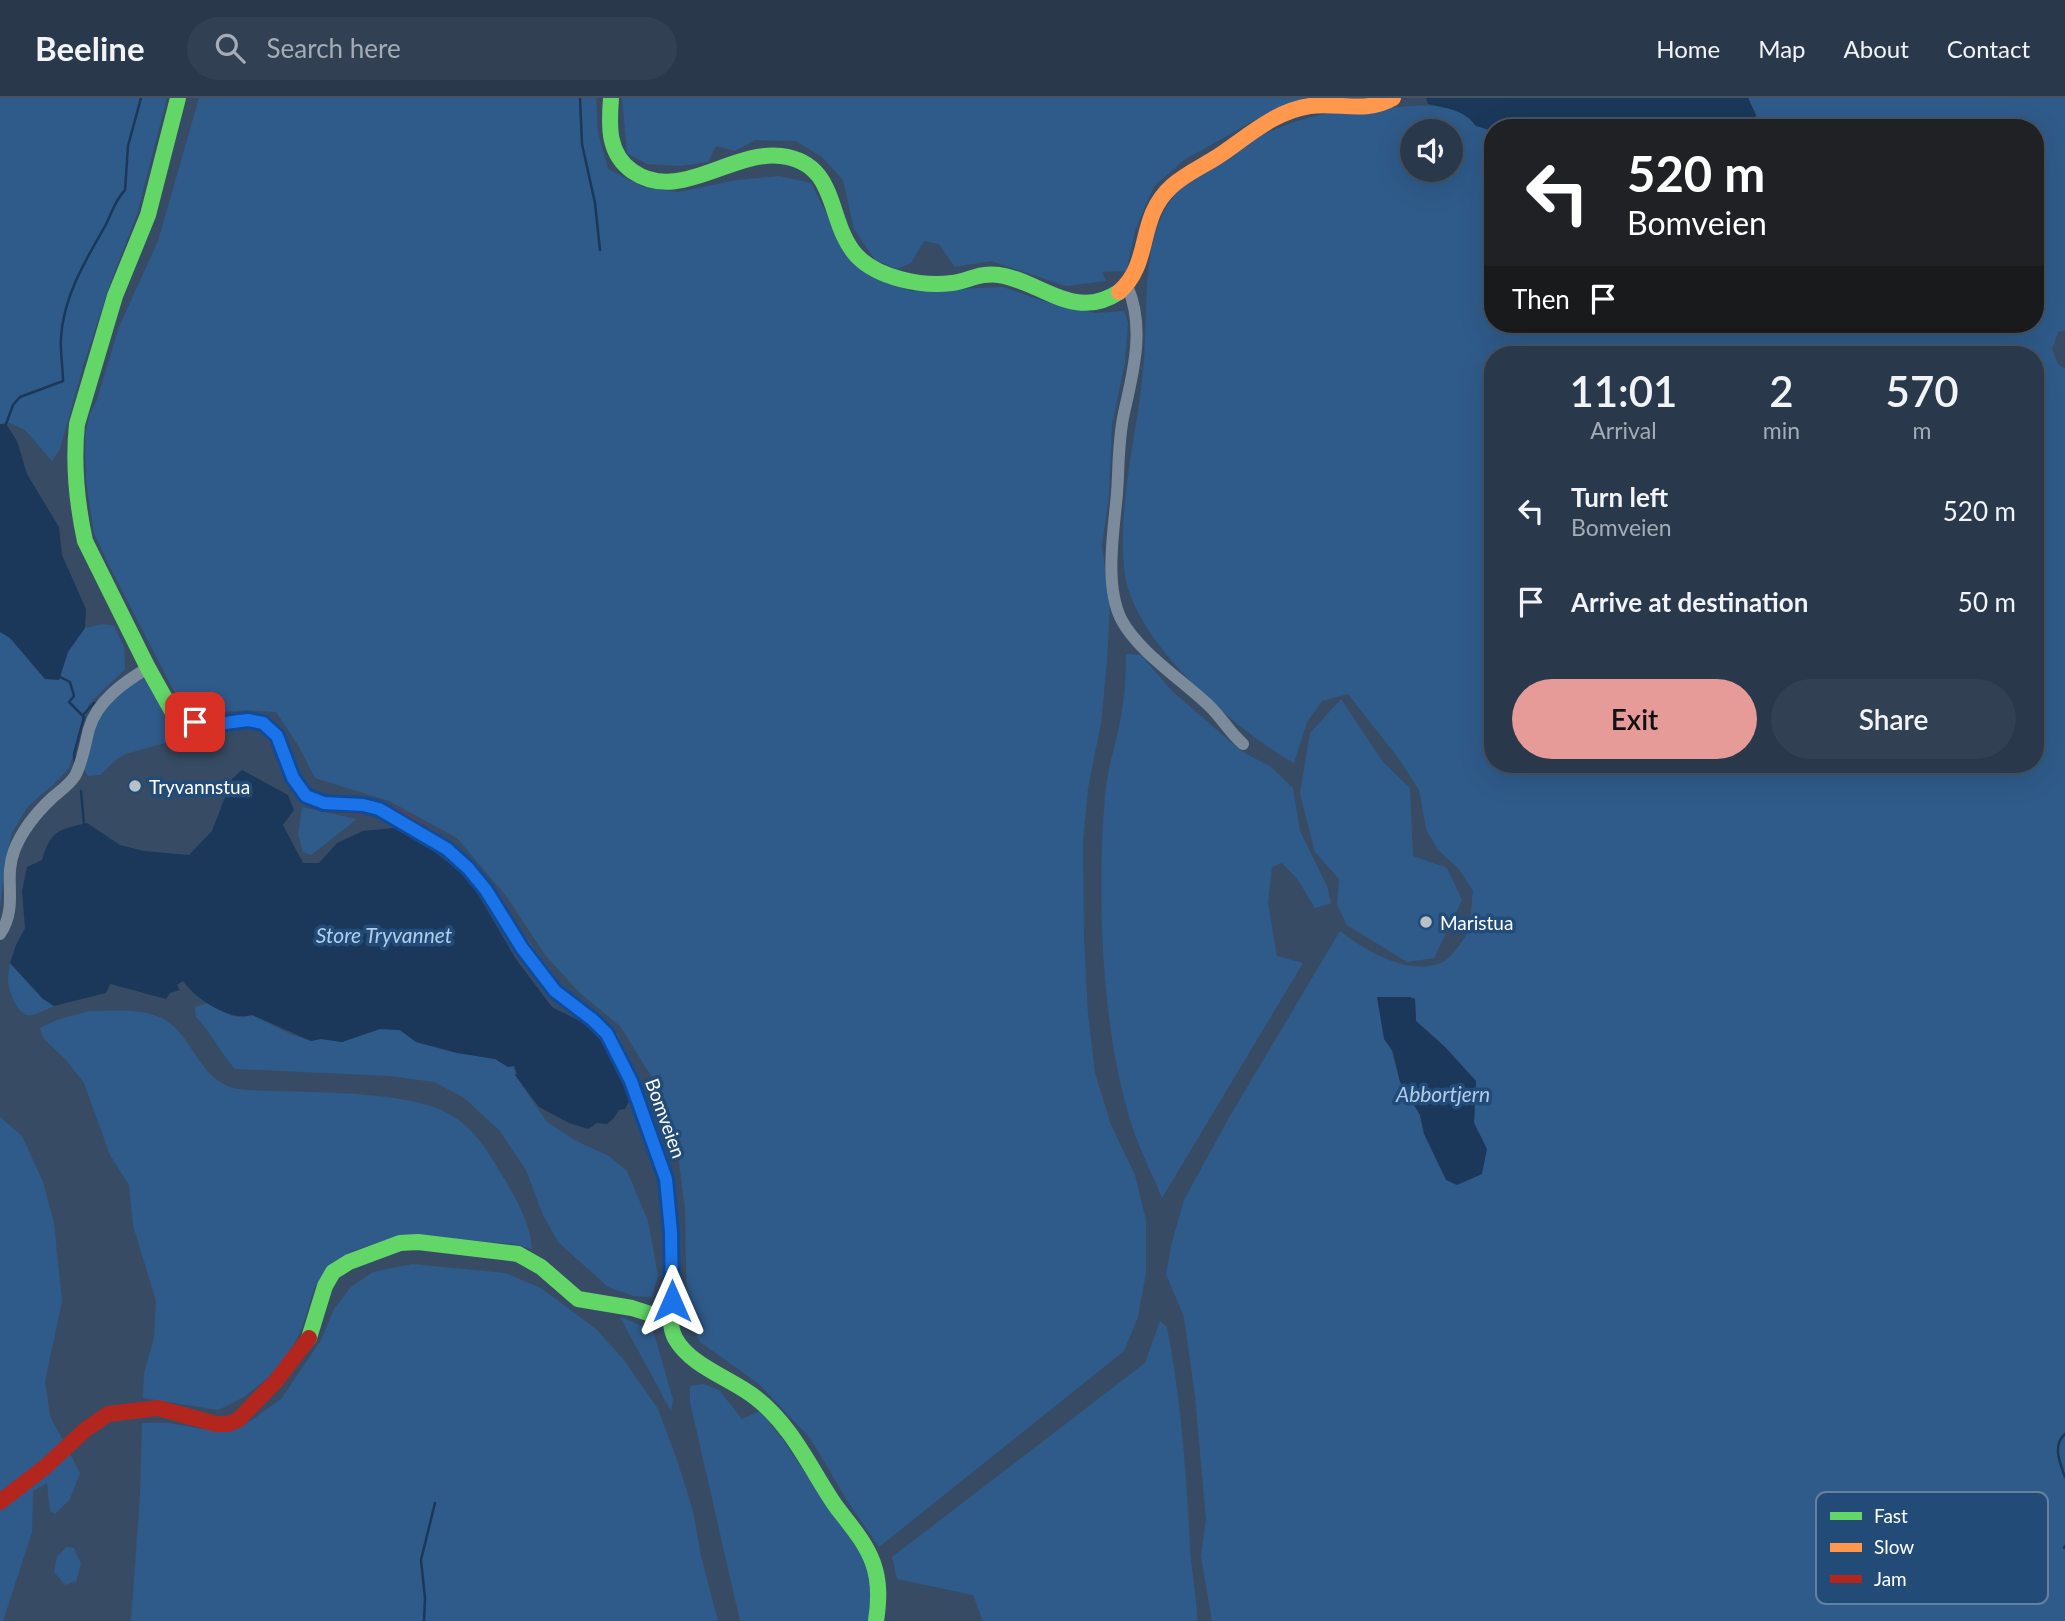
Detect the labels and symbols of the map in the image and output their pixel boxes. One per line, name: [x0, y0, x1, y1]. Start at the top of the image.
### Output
pin: [165, 692, 225, 752]
place label: Tryvannstua: [149, 775, 250, 798]
marker: Tryvannstua: [127, 778, 143, 794]
place label: Maristua: [1440, 911, 1513, 934]
marker: Maristua: [1418, 914, 1434, 930]
water label: Store Tryvannet: [316, 922, 453, 947]
street label: Bomveien: [641, 1075, 691, 1161]
water label: Abbortjern: [1395, 1081, 1490, 1106]
position arrow: [635, 1264, 709, 1338]
legend: [1816, 1492, 2048, 1604]
text: Fast: [1874, 1504, 1908, 1527]
text: Slow: [1874, 1535, 1914, 1558]
text: Jam: [1874, 1567, 1907, 1590]

